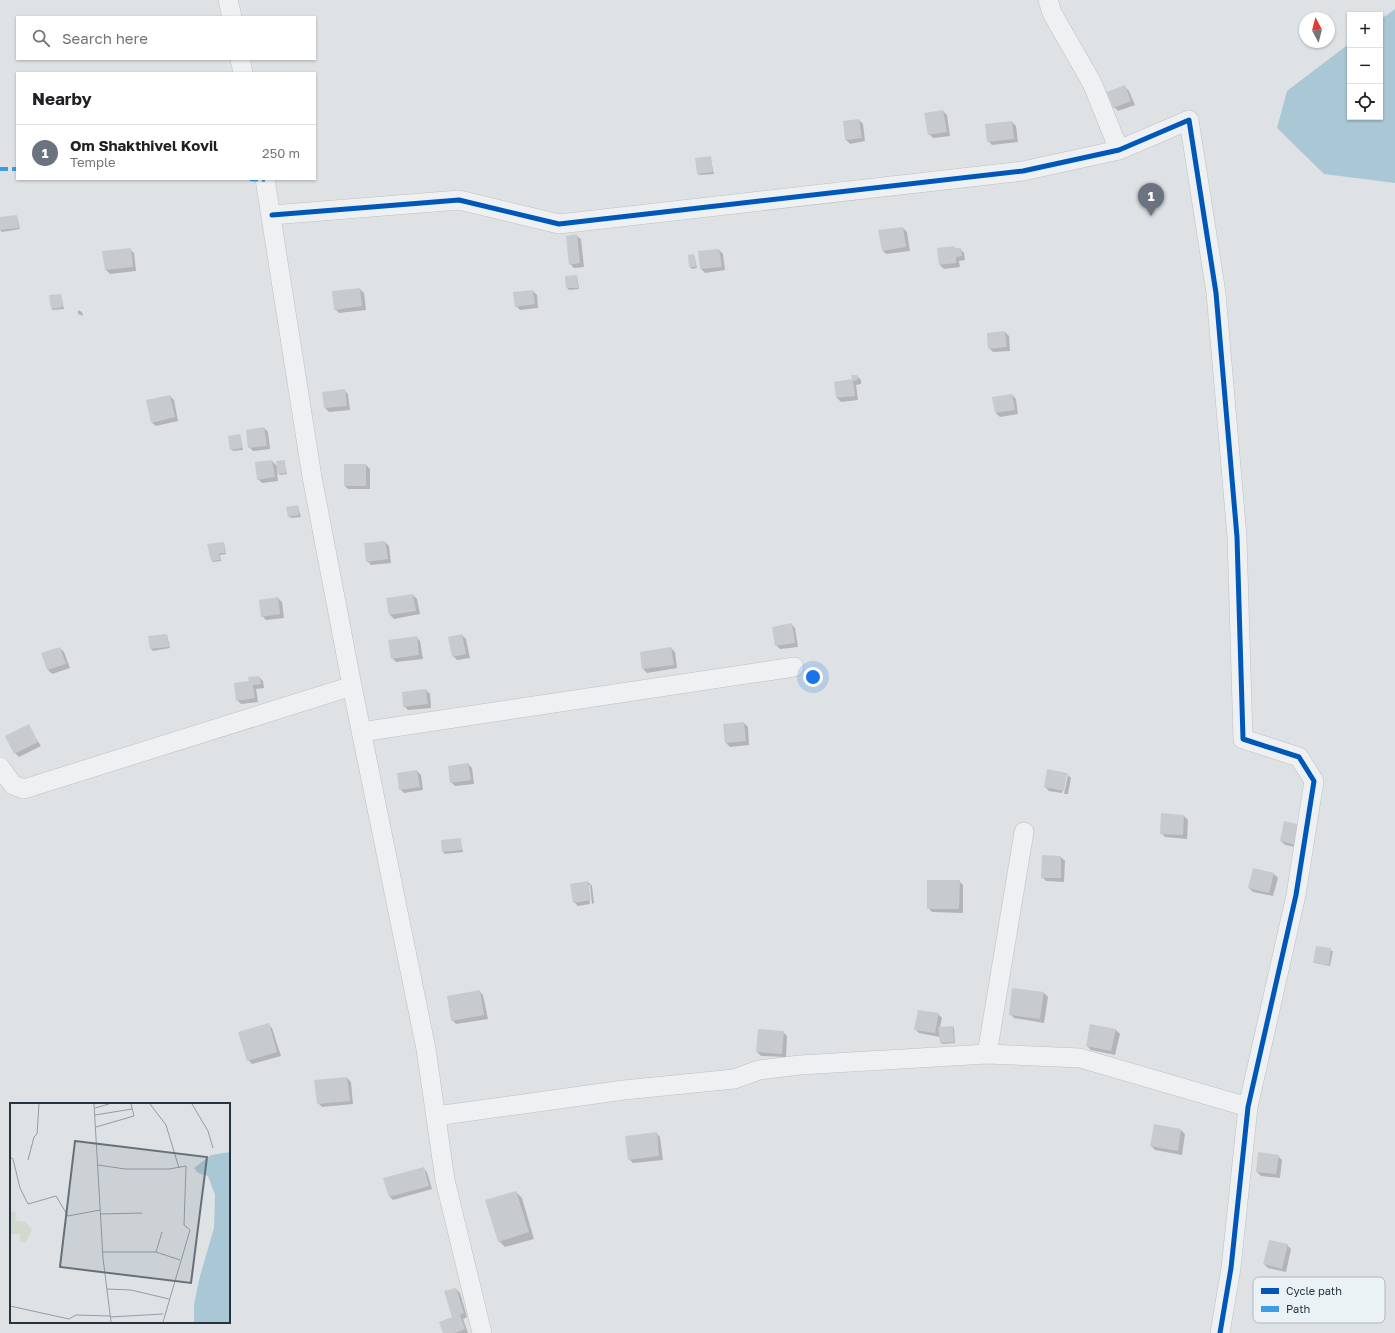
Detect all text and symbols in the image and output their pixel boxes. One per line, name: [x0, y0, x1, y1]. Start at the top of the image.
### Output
north arrow: [1299, 12, 1335, 48]
map controls: [1347, 12, 1383, 120]
button: +: [1347, 12, 1383, 48]
search box: [16, 16, 316, 60]
icon: search: [30, 27, 52, 49]
text: Search here: [62, 29, 148, 47]
button: −: [1347, 48, 1383, 84]
button: locate: [1347, 84, 1383, 120]
text: Nearby: [32, 88, 92, 109]
text: Om Shakthivel Kovil: [70, 136, 218, 154]
text: 1: [42, 145, 48, 161]
text: 250 m: [262, 145, 300, 161]
text: Temple: [70, 154, 116, 170]
pin: 1: [1138, 183, 1164, 216]
your location: [803, 667, 823, 687]
inset map: [10, 1103, 230, 1323]
legend: [1253, 1277, 1385, 1323]
text: Cycle path: [1286, 1284, 1342, 1297]
text: Path: [1286, 1302, 1310, 1315]

